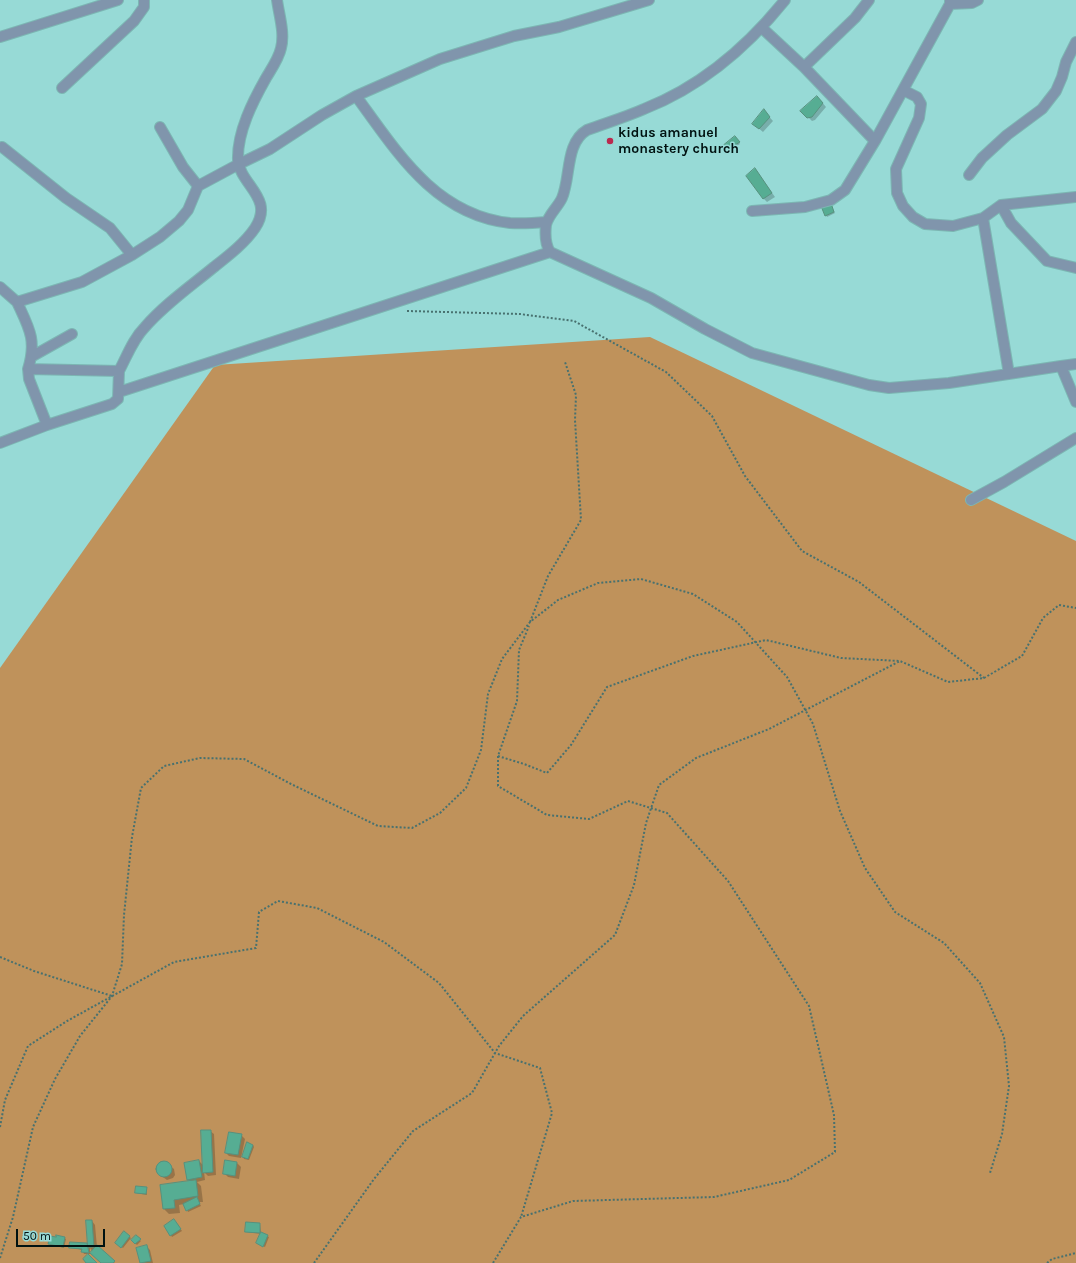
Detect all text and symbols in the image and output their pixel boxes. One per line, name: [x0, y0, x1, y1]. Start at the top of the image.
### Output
place label: kidus amanuel monastery church: [618, 125, 739, 158]
marker: kidus amanuel monastery church: [605, 136, 615, 146]
scale bar: [18, 1221, 107, 1247]
text: 50 m: [23, 1229, 51, 1243]

